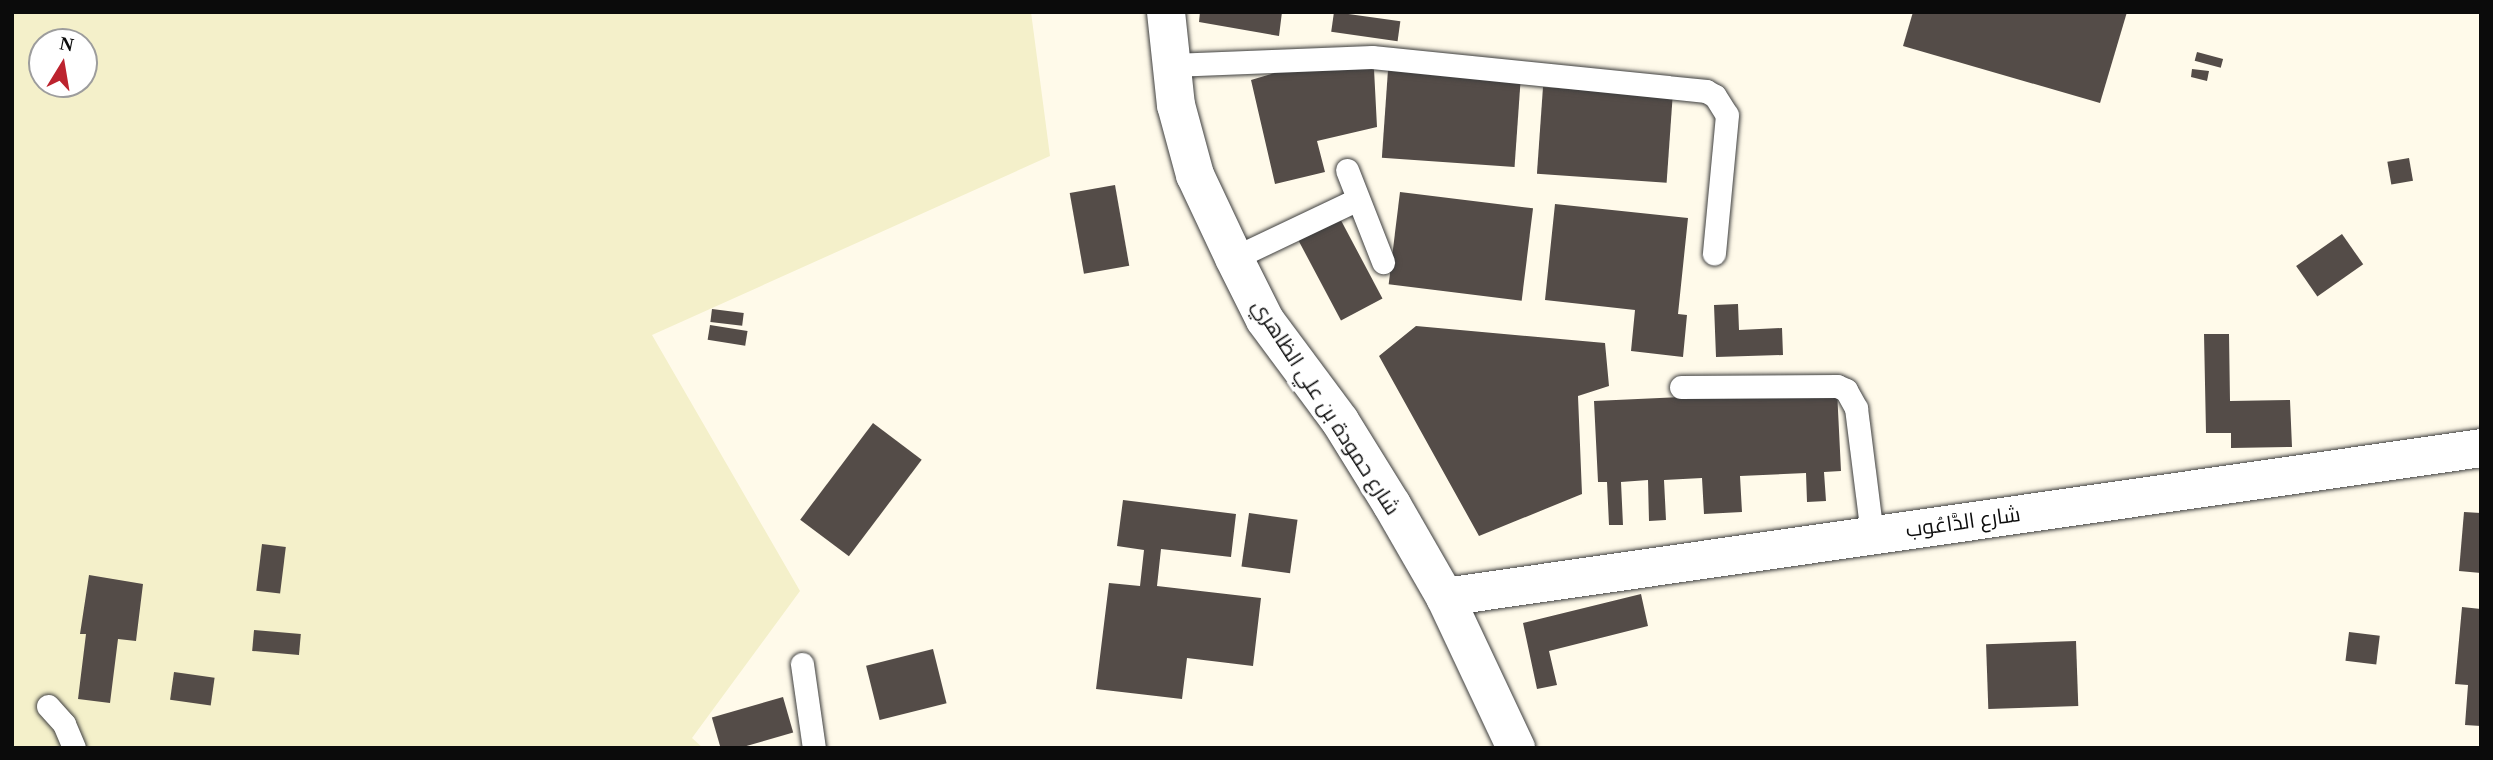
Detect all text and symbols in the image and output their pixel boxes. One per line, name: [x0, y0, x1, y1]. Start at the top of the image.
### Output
north arrow: [28, 28, 98, 98]
text: N: [58, 32, 75, 55]
street label: شارع حمودة بن علي الظاهري: [1247, 294, 1405, 520]
street label: شارع الدَّاعُوب: [1904, 501, 2022, 543]

